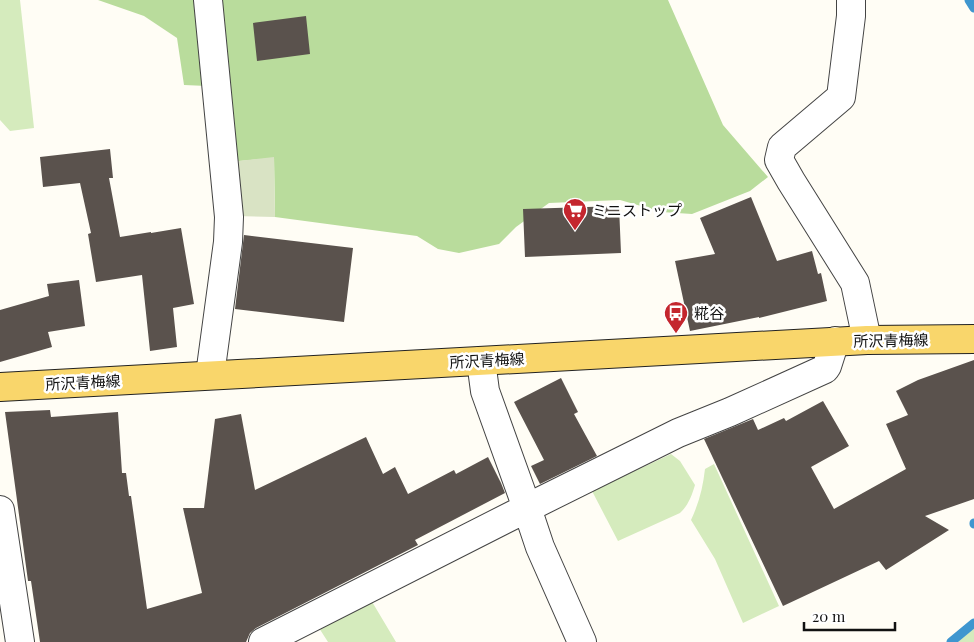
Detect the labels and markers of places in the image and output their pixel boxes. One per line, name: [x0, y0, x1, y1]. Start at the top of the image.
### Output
supermarket icon: ミニストップ: [562, 197, 588, 231]
place label: ミニストップ: [592, 200, 682, 220]
bus stop icon: 糀谷: [663, 300, 689, 334]
place label: 糀谷: [694, 303, 724, 323]

